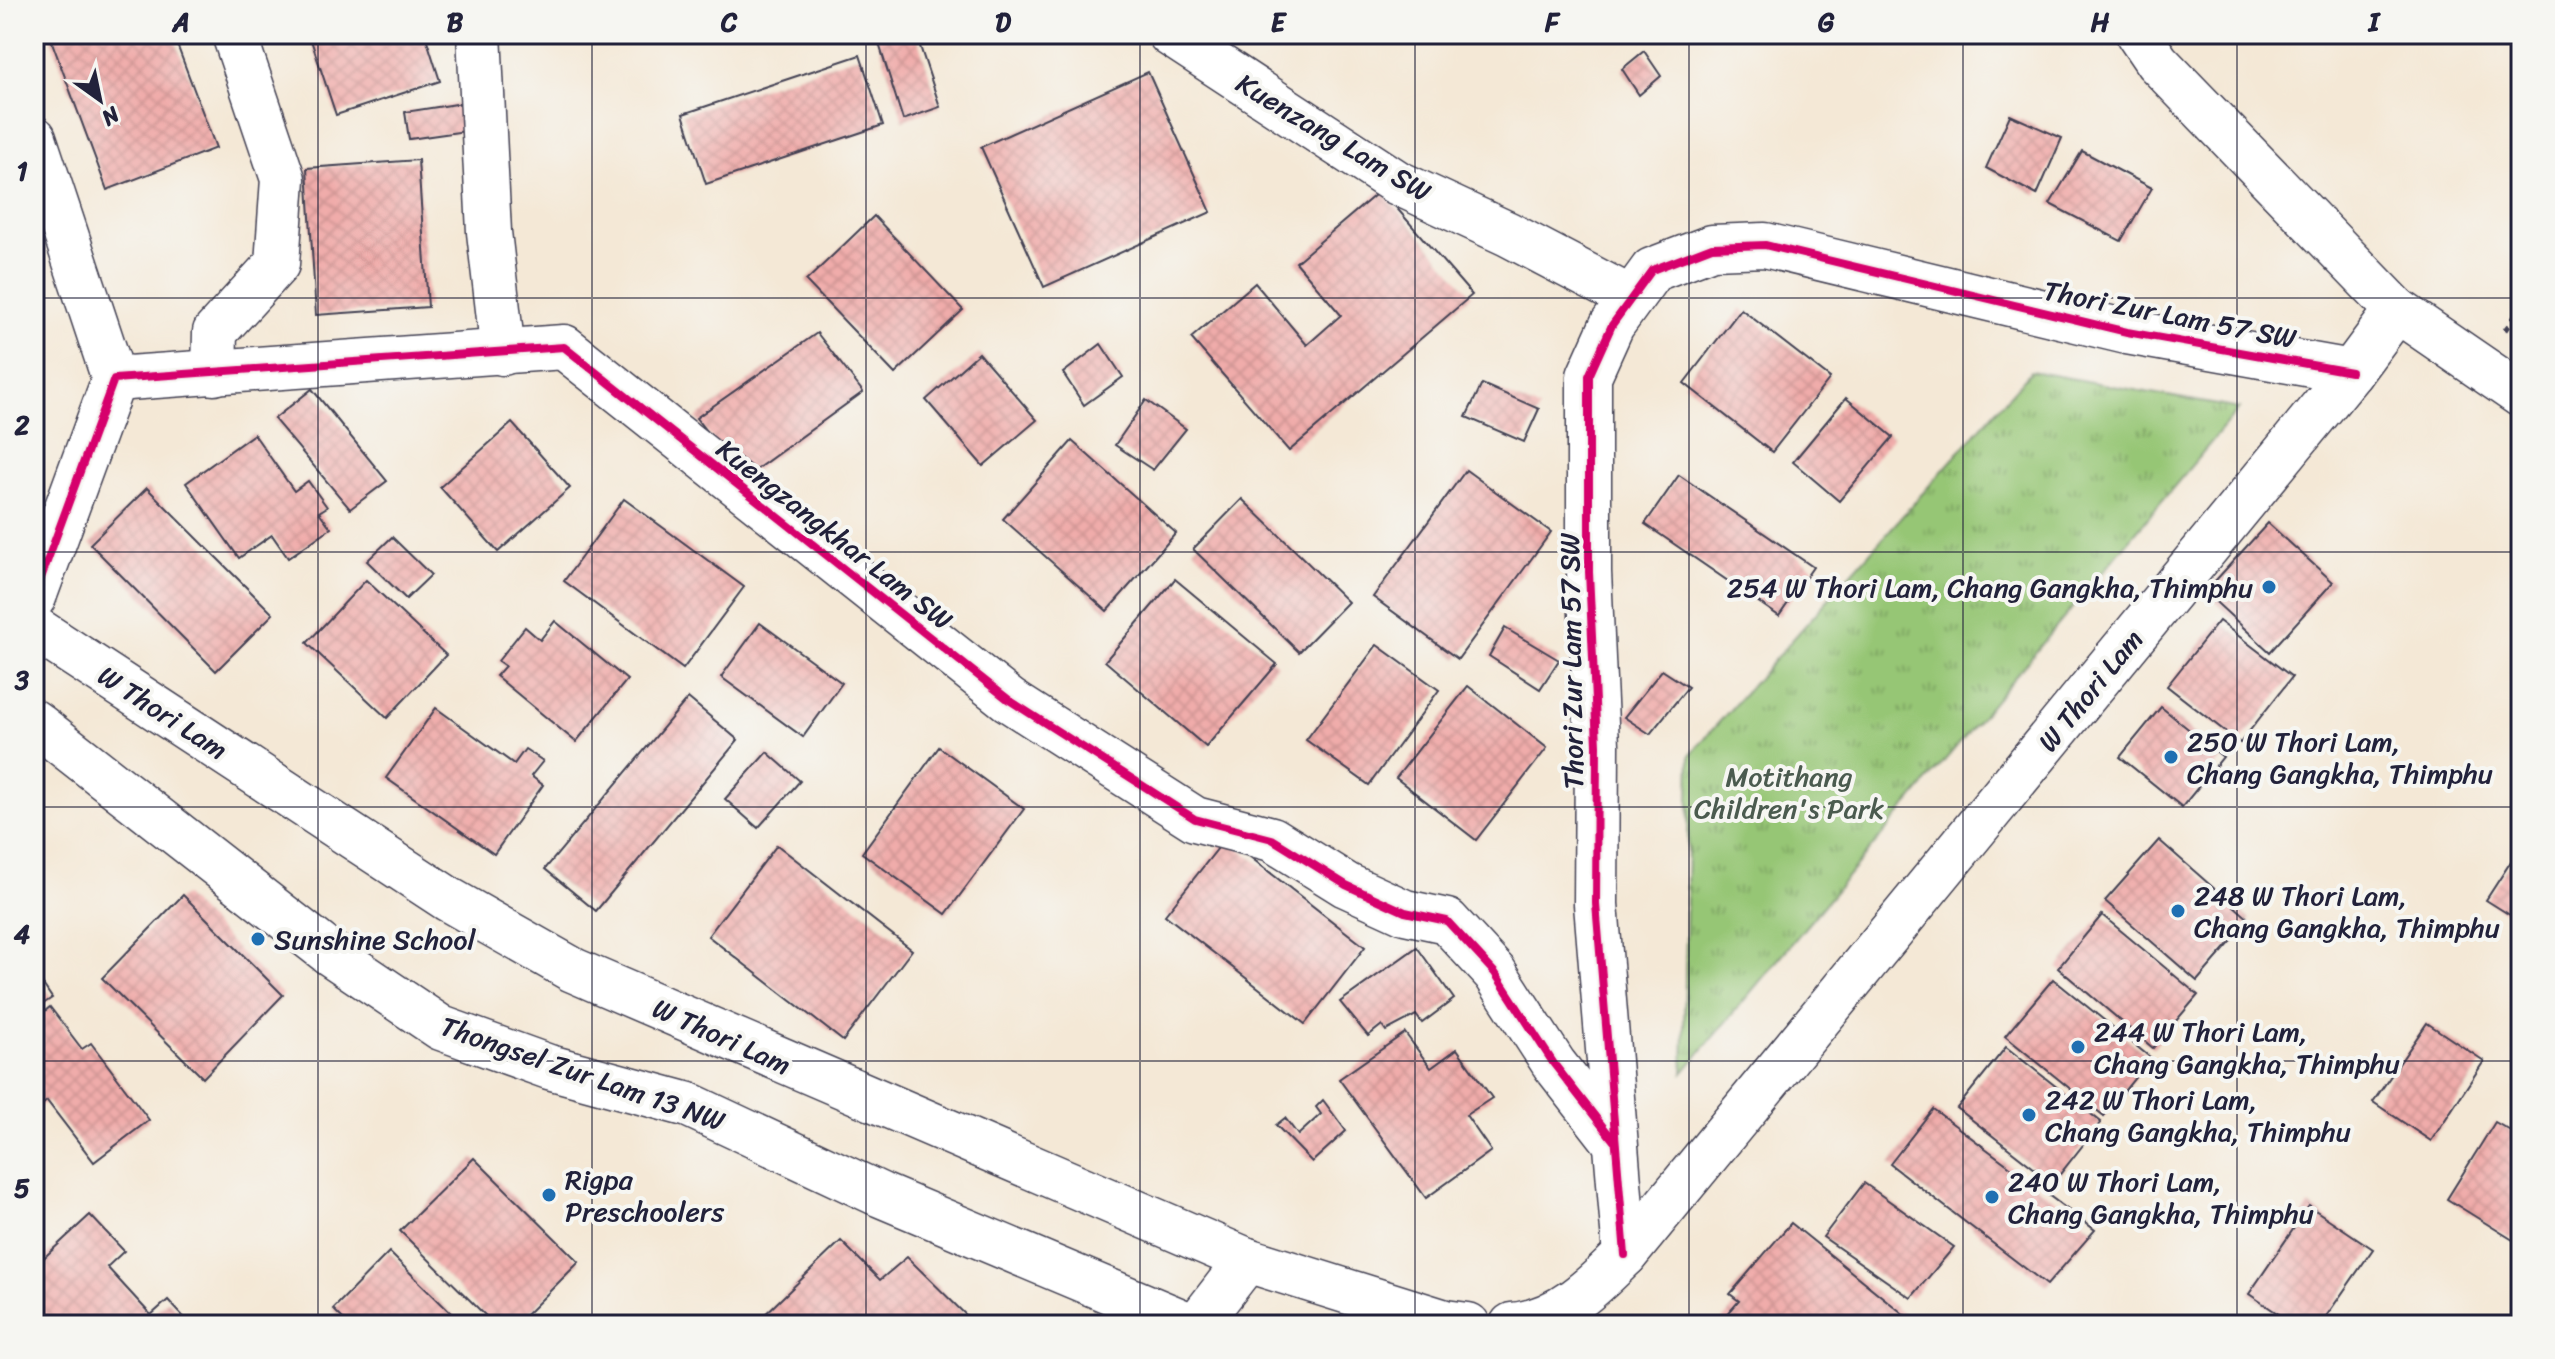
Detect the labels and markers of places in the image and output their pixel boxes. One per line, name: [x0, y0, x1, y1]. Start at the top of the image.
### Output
place label: 254 W Thori Lam, Chang Gangkha, Thimphu: [1727, 563, 2253, 612]
marker: 254 W Thori Lam, Chang Gangkha, Thimphu: [2260, 578, 2278, 596]
place label: 250 W Thori Lam, Chang Gangkha, Thimphu: [2187, 717, 2493, 798]
marker: 250 W Thori Lam, Chang Gangkha, Thimphu: [2162, 748, 2180, 766]
place label: 248 W Thori Lam, Chang Gangkha, Thimphu: [2194, 871, 2500, 952]
marker: 248 W Thori Lam, Chang Gangkha, Thimphu: [2169, 902, 2187, 920]
place label: Sunshine School: [274, 915, 477, 964]
marker: Sunshine School: [249, 930, 267, 948]
place label: 244 W Thori Lam, Chang Gangkha, Thimphu: [2094, 1007, 2400, 1088]
marker: 244 W Thori Lam, Chang Gangkha, Thimphu: [2069, 1038, 2087, 1056]
place label: 242 W Thori Lam, Chang Gangkha, Thimphu: [2045, 1075, 2351, 1156]
marker: 242 W Thori Lam, Chang Gangkha, Thimphu: [2020, 1106, 2038, 1124]
place label: Rigpa Preschoolers: [565, 1155, 724, 1236]
place label: 240 W Thori Lam, Chang Gangkha, Thimphu: [2008, 1157, 2314, 1238]
marker: Rigpa Preschoolers: [540, 1186, 558, 1204]
marker: 240 W Thori Lam, Chang Gangkha, Thimphu: [1983, 1188, 2001, 1206]

